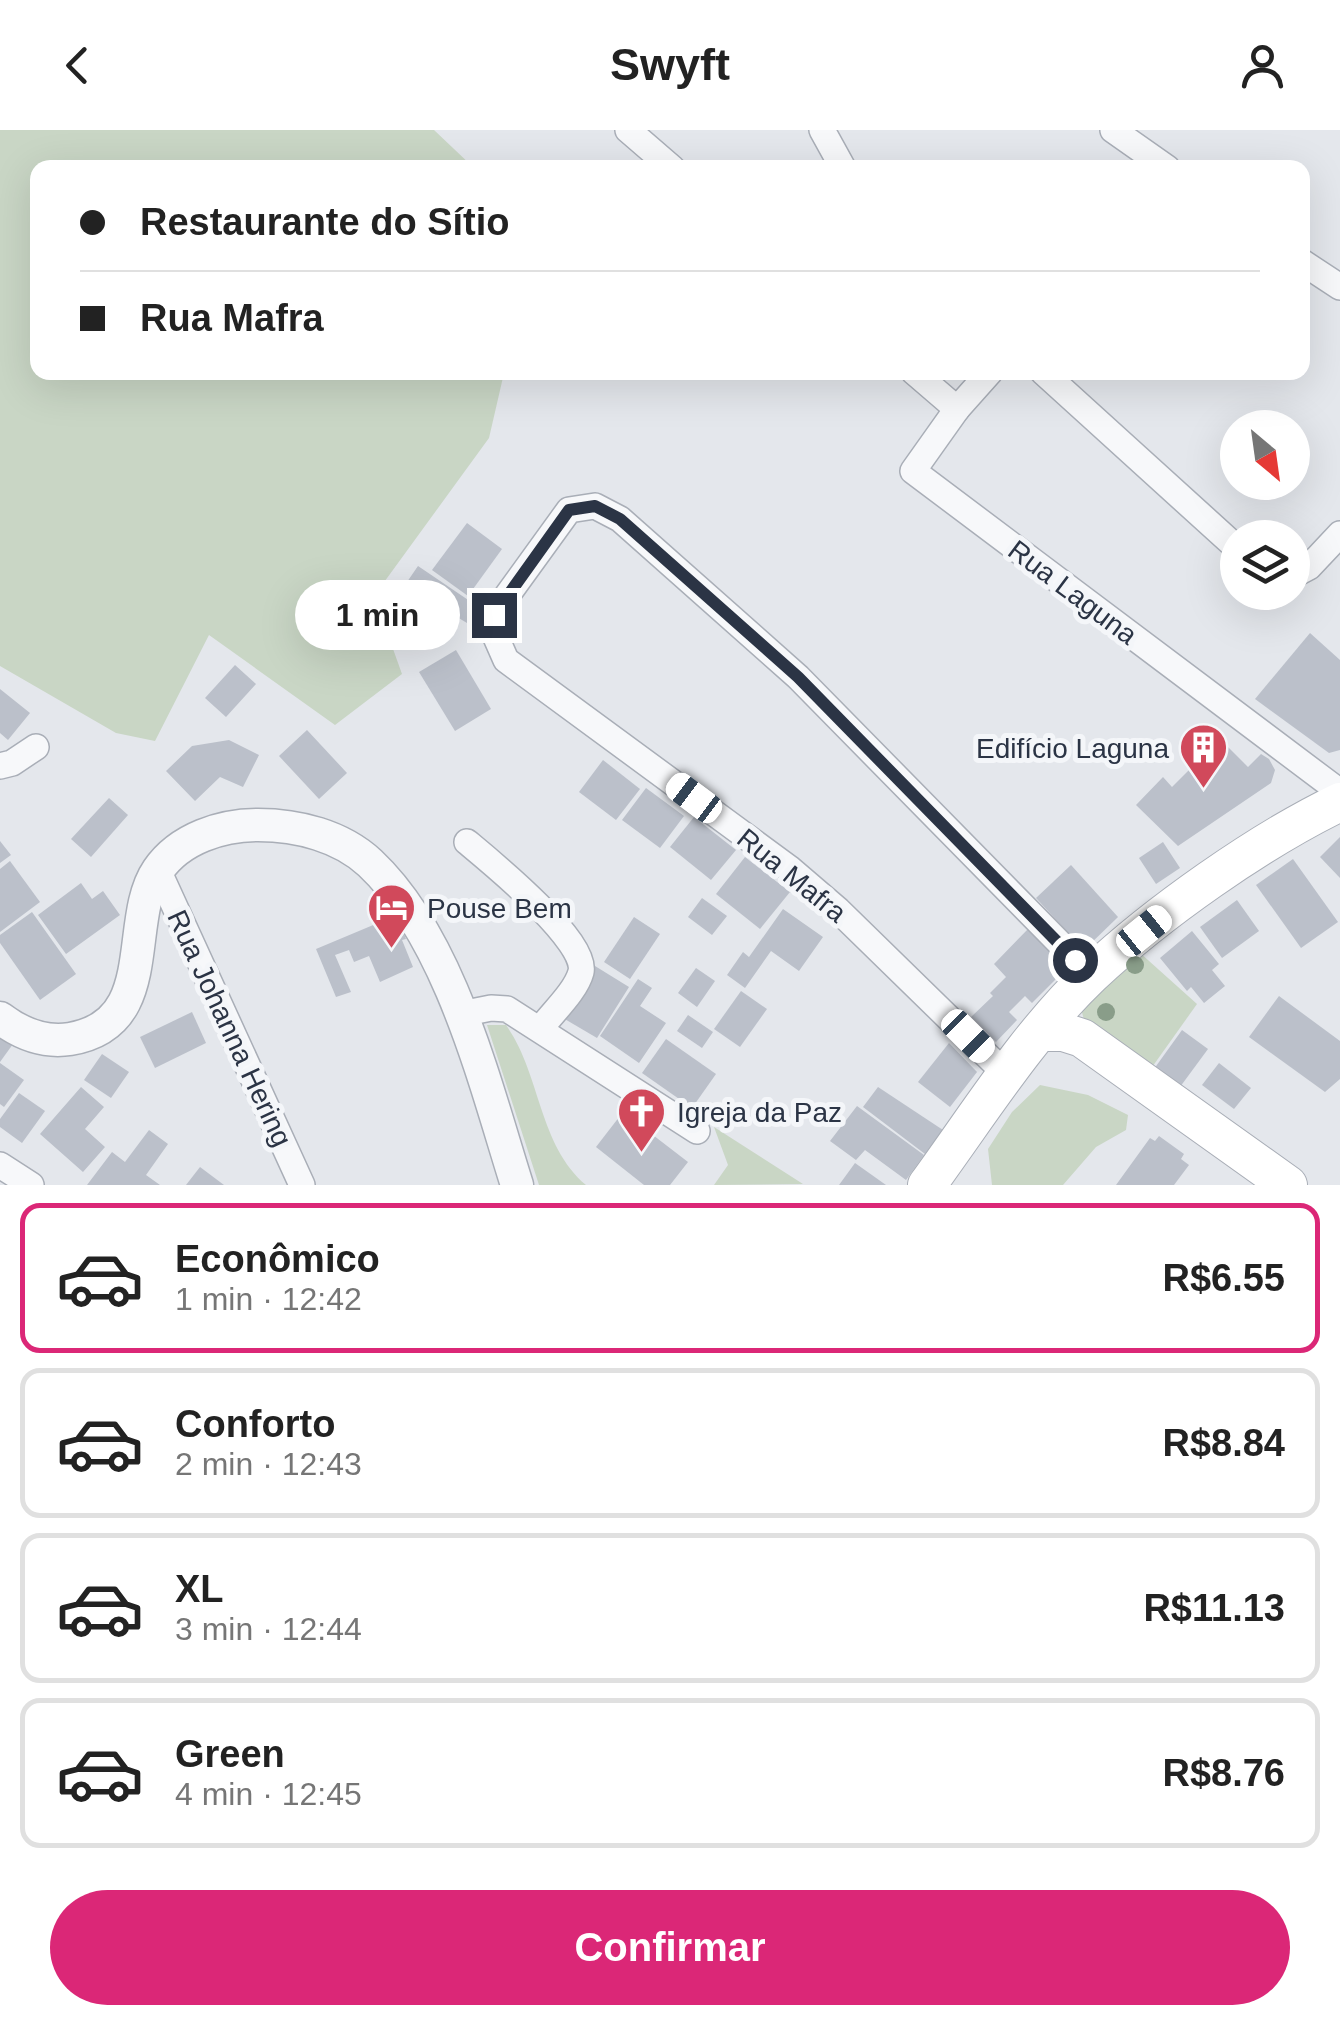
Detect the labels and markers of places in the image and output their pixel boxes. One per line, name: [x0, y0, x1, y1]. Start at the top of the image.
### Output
building icon: Edifício Laguna: [1178, 722, 1230, 790]
place label: Edifício Laguna: [976, 733, 1169, 764]
hotel icon: Pouse Bem: [366, 882, 418, 950]
place label: Pouse Bem: [427, 893, 572, 924]
church icon: Igreja da Paz: [616, 1086, 668, 1154]
place label: Igreja da Paz: [677, 1097, 842, 1128]

